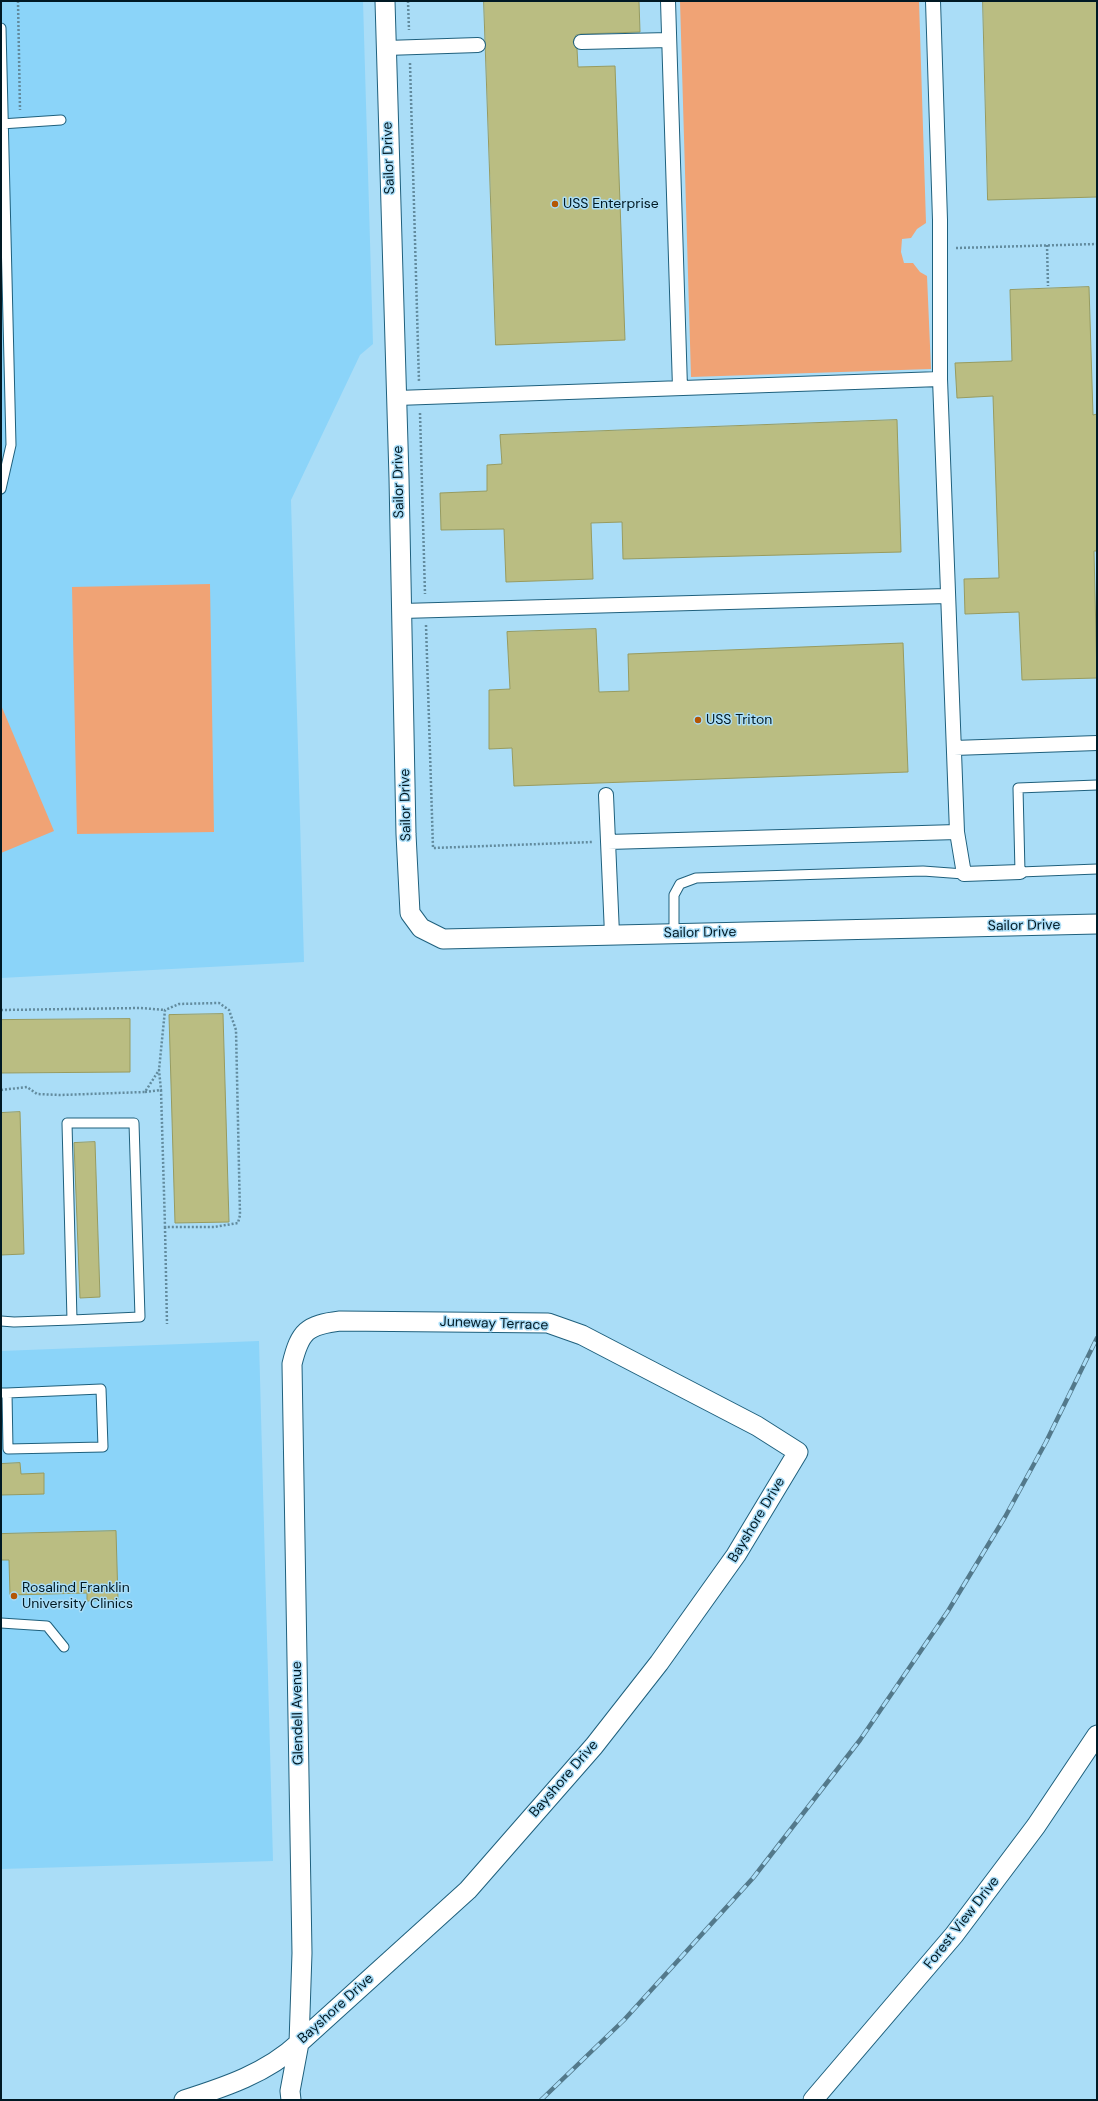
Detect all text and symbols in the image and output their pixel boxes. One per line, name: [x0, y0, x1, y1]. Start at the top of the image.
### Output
street label: Sailor Drive: [379, 121, 399, 195]
place label: USS Enterprise: [563, 196, 659, 212]
marker: USS Enterprise: [550, 199, 560, 209]
street label: Sailor Drive: [390, 446, 408, 518]
place label: USS Triton: [706, 712, 772, 728]
marker: USS Triton: [693, 715, 703, 725]
street label: Sailor Drive: [397, 769, 415, 841]
street label: Sailor Drive: [988, 917, 1060, 935]
street label: Sailor Drive: [664, 924, 736, 942]
street label: Juneway Terrace: [439, 1314, 549, 1334]
street label: Bayshore Drive: [725, 1474, 789, 1566]
place label: Rosalind Franklin University Clinics: [22, 1580, 133, 1612]
marker: Rosalind Franklin University Clinics: [9, 1591, 19, 1601]
street label: Glendell Avenue: [289, 1661, 307, 1765]
street label: Bayshore Drive: [526, 1737, 602, 1821]
street label: Forest View Drive: [921, 1874, 1003, 1972]
street label: Bayshore Drive: [295, 1971, 377, 2047]

